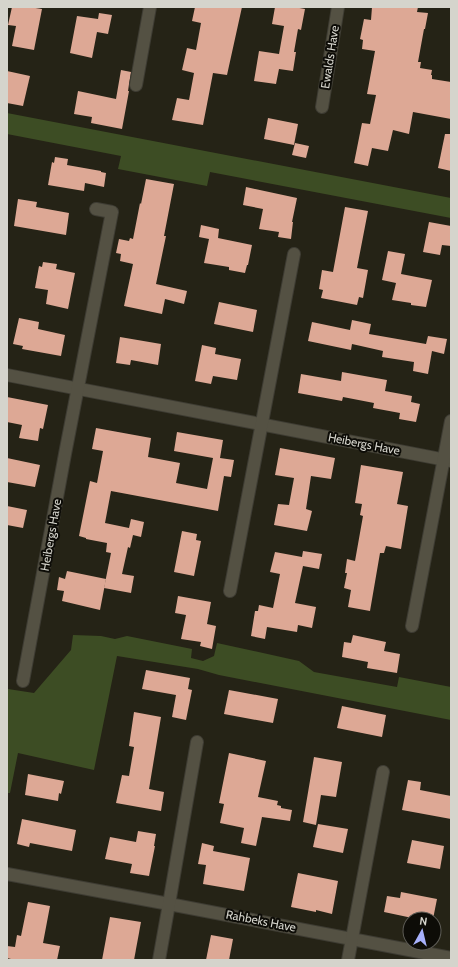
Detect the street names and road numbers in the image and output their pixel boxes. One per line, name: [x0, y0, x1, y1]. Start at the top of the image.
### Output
street label: Ewalds Have: [317, 24, 342, 90]
street label: Heibergs Have: [327, 429, 401, 458]
street label: Heibergs Have: [37, 498, 64, 572]
street label: Rahbeks Have: [225, 906, 297, 935]

